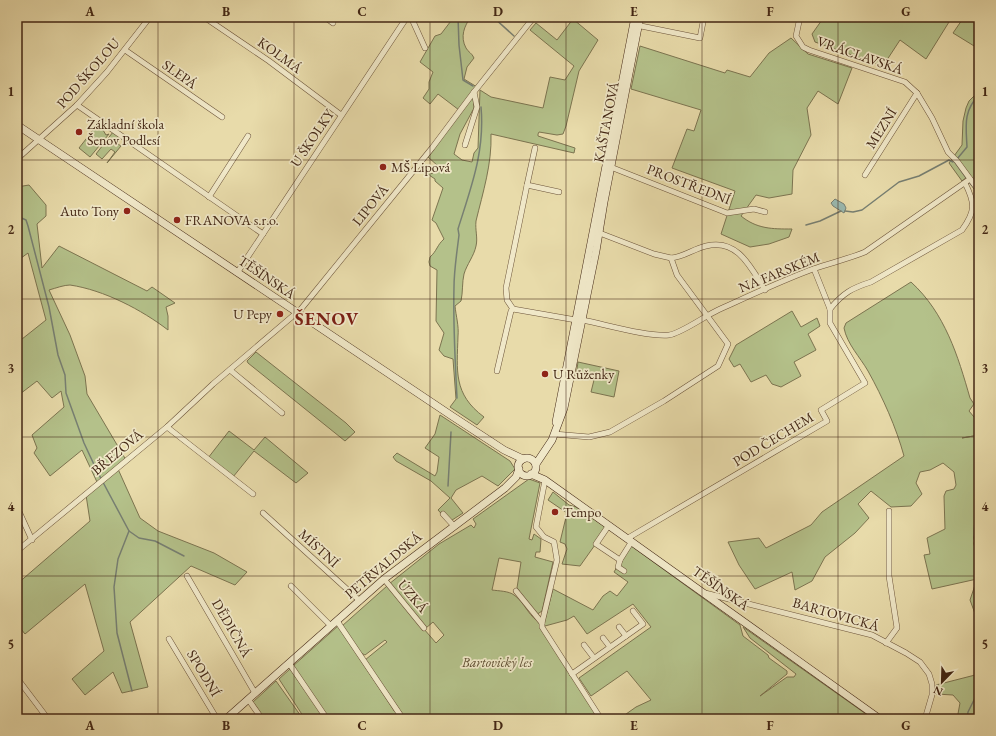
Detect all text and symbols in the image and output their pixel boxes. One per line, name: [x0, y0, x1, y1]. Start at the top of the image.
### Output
text: A: [84, 3, 95, 20]
text: B: [222, 3, 230, 20]
text: C: [357, 3, 367, 20]
text: D: [493, 3, 503, 20]
text: E: [630, 3, 638, 20]
text: F: [766, 3, 774, 20]
text: G: [901, 3, 911, 20]
street label: VRÁCLAVSKÁ: [815, 32, 906, 78]
street label: KOLMÁ: [254, 33, 306, 77]
street label: POD ŠKOLOU: [52, 34, 124, 112]
street label: SLEPÁ: [159, 56, 201, 93]
street label: KAŠTANOVÁ: [589, 80, 623, 164]
text: 1: [8, 83, 15, 100]
text: 1: [982, 83, 989, 100]
street label: MEZNÍ: [861, 104, 901, 152]
street label: U ŠKOLKY: [286, 105, 338, 170]
place label: Základní škola Šenov Podlesí: [87, 115, 164, 149]
marker: Základní škola Šenov Podlesí: [74, 127, 84, 137]
place label: MŠ Lipová: [391, 158, 450, 176]
street label: PROSTŘEDNÍ: [644, 160, 734, 208]
marker: MŠ Lipová: [378, 162, 388, 172]
street label: LIPOVÁ: [348, 180, 392, 229]
place label: Auto Tony: [59, 202, 120, 220]
marker: Auto Tony: [122, 206, 132, 216]
place label: FRANOVA s.r.o.: [185, 211, 279, 229]
marker: FRANOVA s.r.o.: [172, 215, 182, 225]
text: 2: [8, 221, 15, 238]
text: 2: [982, 221, 989, 238]
street label: NA FARSKÉM: [736, 247, 823, 296]
street label: TĚŠÍNSKÁ: [235, 251, 299, 303]
place label: U Pepy: [233, 305, 273, 323]
district label: ŠENOV: [295, 307, 359, 330]
marker: U Pepy: [275, 309, 285, 319]
text: 3: [8, 360, 15, 377]
text: 3: [982, 360, 989, 377]
place label: U Růženky: [553, 365, 615, 383]
marker: U Růženky: [540, 369, 550, 379]
street label: POD ČECHEM: [729, 408, 817, 470]
street label: BŘEZOVÁ: [87, 425, 147, 479]
text: 4: [8, 498, 15, 515]
text: 4: [982, 498, 989, 515]
place label: Tempo: [563, 503, 602, 521]
marker: Tempo: [550, 507, 560, 517]
street label: MÍSTNÍ: [295, 525, 343, 571]
street label: PETŘVALDSKÁ: [341, 527, 425, 602]
street label: TĚŠÍNSKÁ: [689, 562, 753, 614]
street label: ÚZKÁ: [394, 576, 432, 617]
street label: BARTOVICKÁ: [791, 593, 882, 635]
street label: DĚDIČNÁ: [208, 596, 256, 661]
text: 5: [8, 636, 14, 653]
text: 5: [982, 636, 988, 653]
street label: SPODNÍ: [183, 646, 225, 700]
park label: Bartovický les: [461, 653, 532, 671]
north arrow: [922, 662, 962, 702]
text: N: [931, 683, 945, 699]
text: A: [84, 717, 95, 734]
text: B: [222, 717, 230, 734]
text: C: [357, 717, 367, 734]
text: D: [493, 717, 503, 734]
text: E: [630, 717, 638, 734]
text: F: [766, 717, 774, 734]
text: G: [901, 717, 911, 734]

